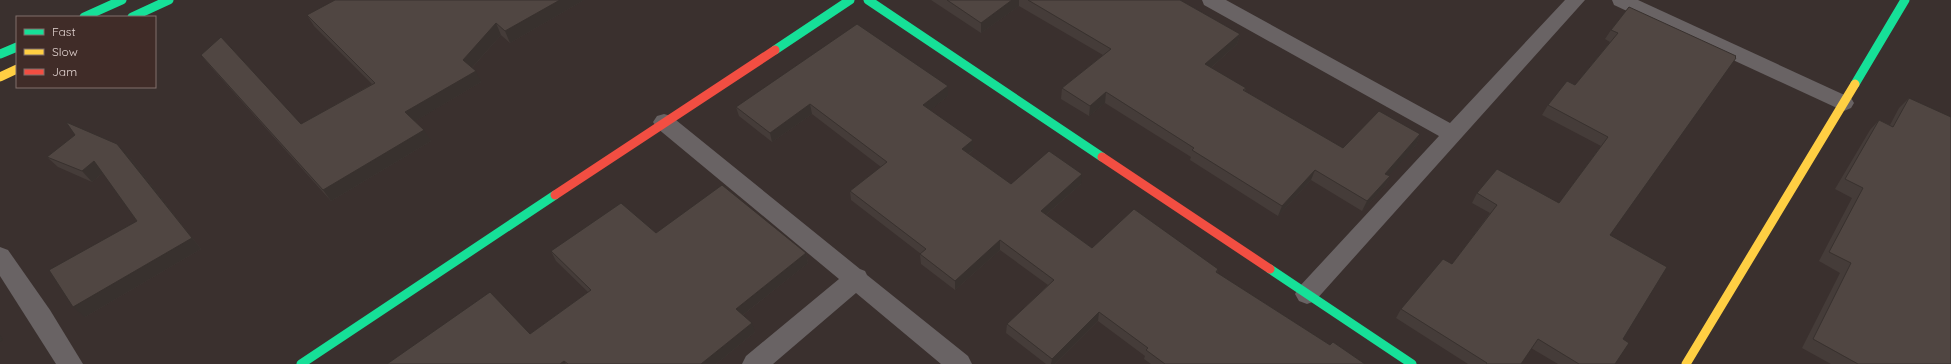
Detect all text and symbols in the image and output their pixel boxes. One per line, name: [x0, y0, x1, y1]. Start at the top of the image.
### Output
legend: [16, 16, 156, 88]
text: Fast: [52, 24, 76, 39]
text: Slow: [52, 44, 78, 59]
text: Jam: [52, 64, 77, 79]

